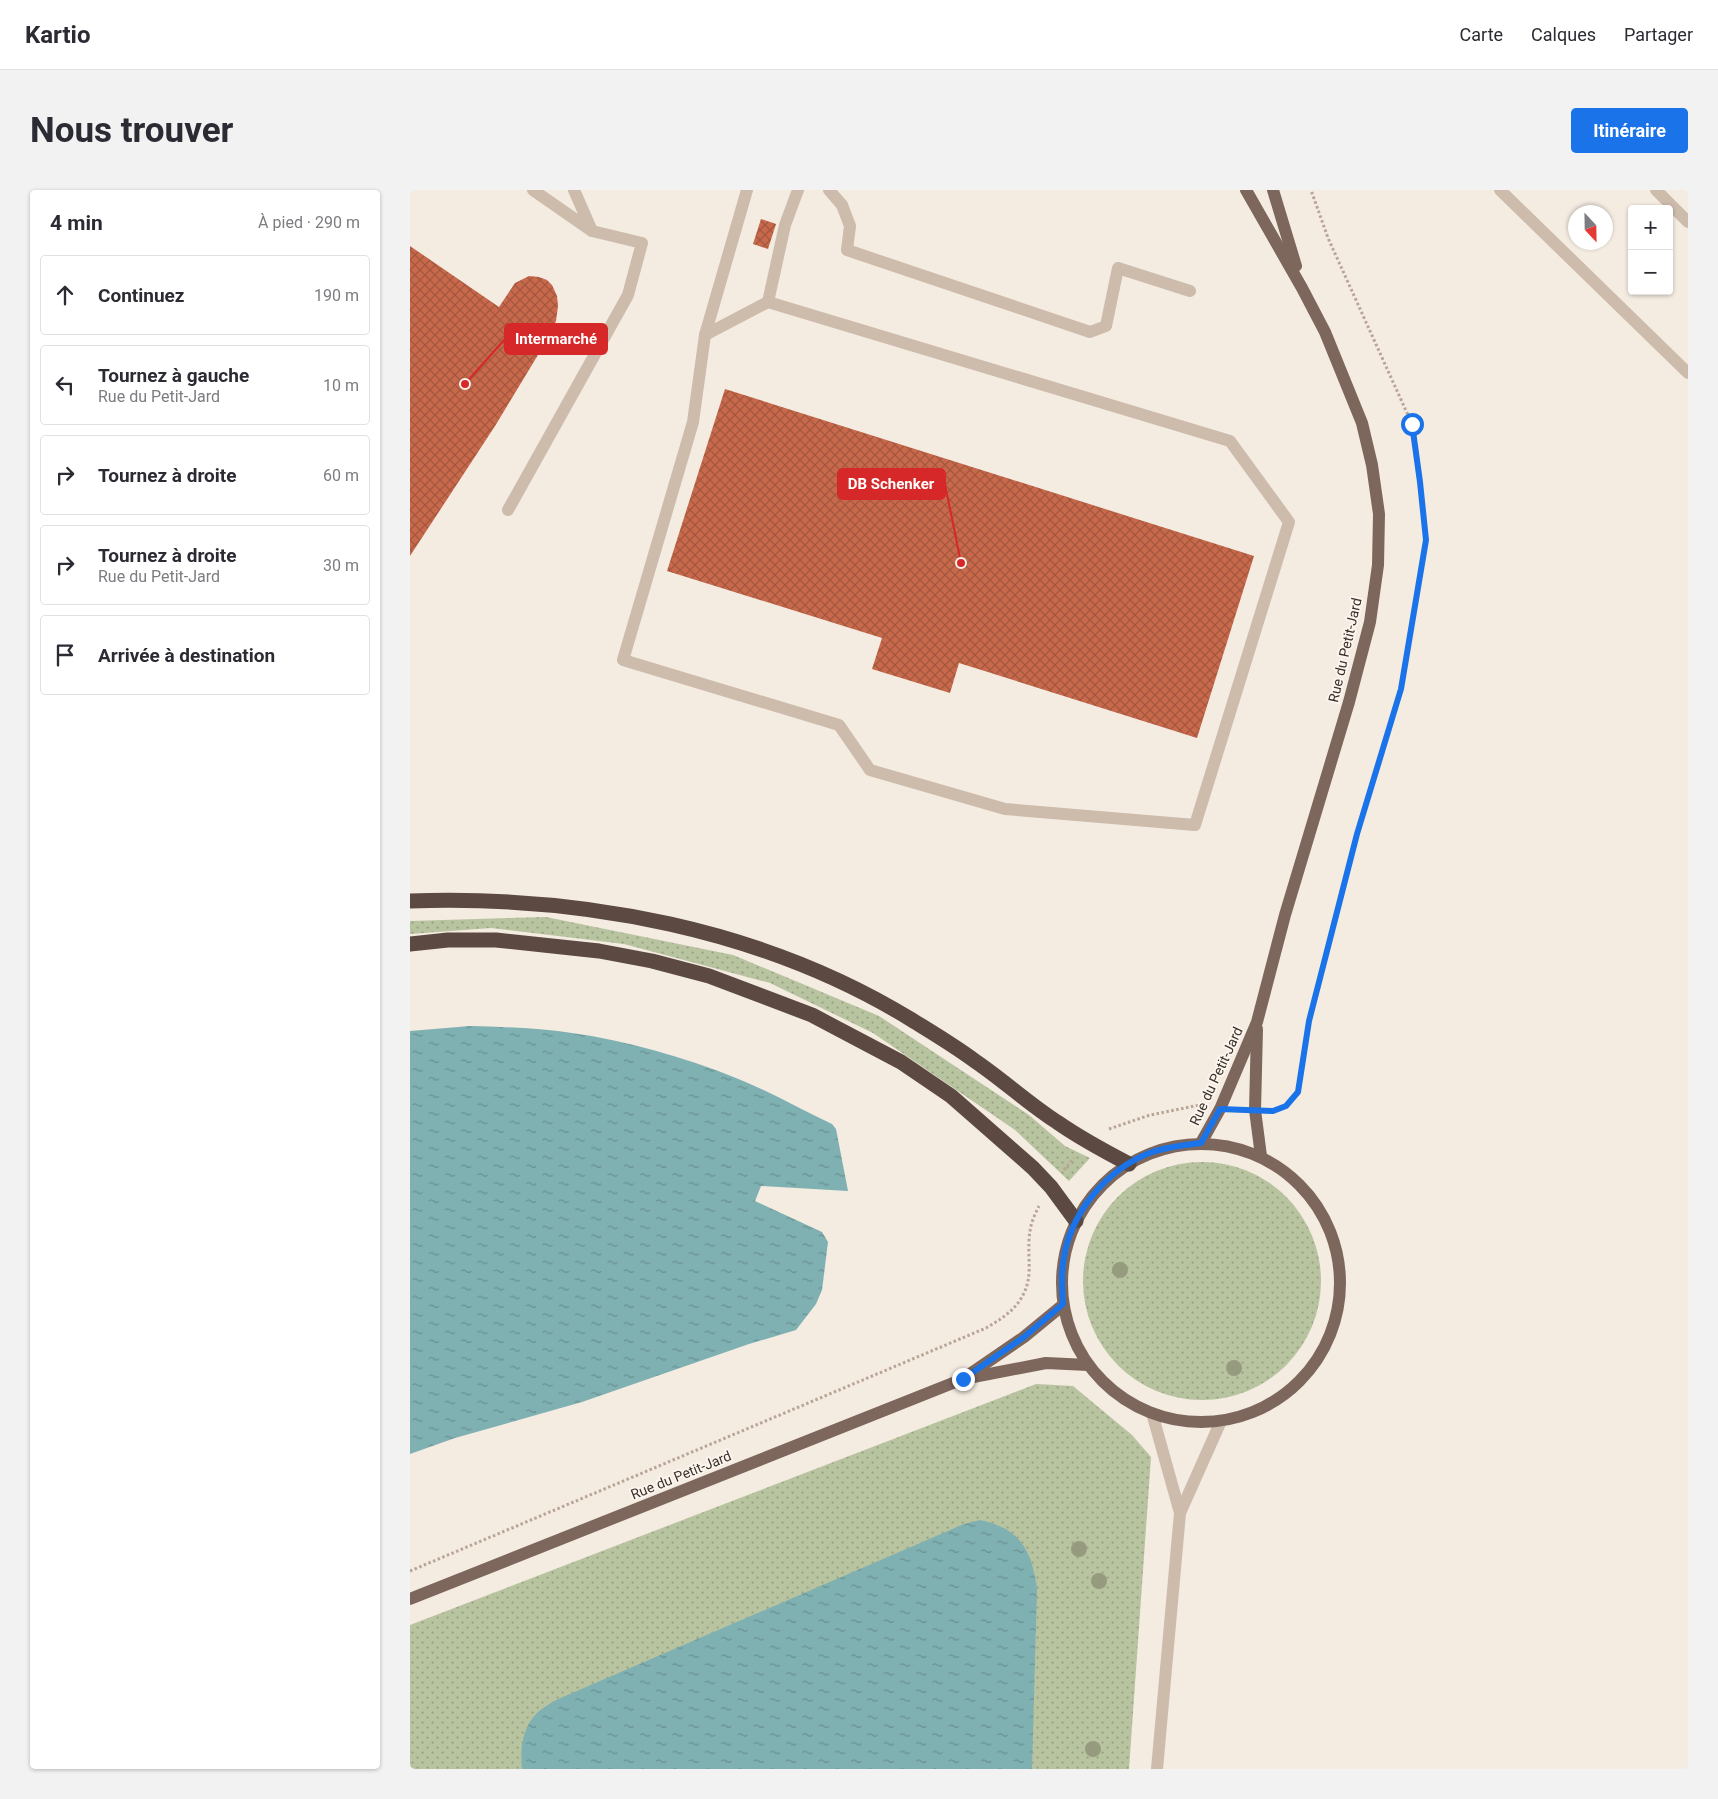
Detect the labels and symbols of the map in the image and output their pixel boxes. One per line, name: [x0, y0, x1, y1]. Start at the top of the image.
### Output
north arrow: [1568, 205, 1613, 250]
callout: Intermarché: [505, 324, 607, 354]
text: Intermarché: [515, 330, 597, 348]
route start: [1401, 413, 1424, 436]
callout: DB Schenker: [838, 469, 945, 499]
text: DB Schenker: [848, 475, 935, 493]
street label: Rue du Petit-Jard: [1325, 596, 1365, 704]
street label: Rue du Petit-Jard: [1186, 1024, 1246, 1128]
route end: [952, 1368, 975, 1391]
street label: Rue du Petit-Jard: [629, 1448, 733, 1502]

